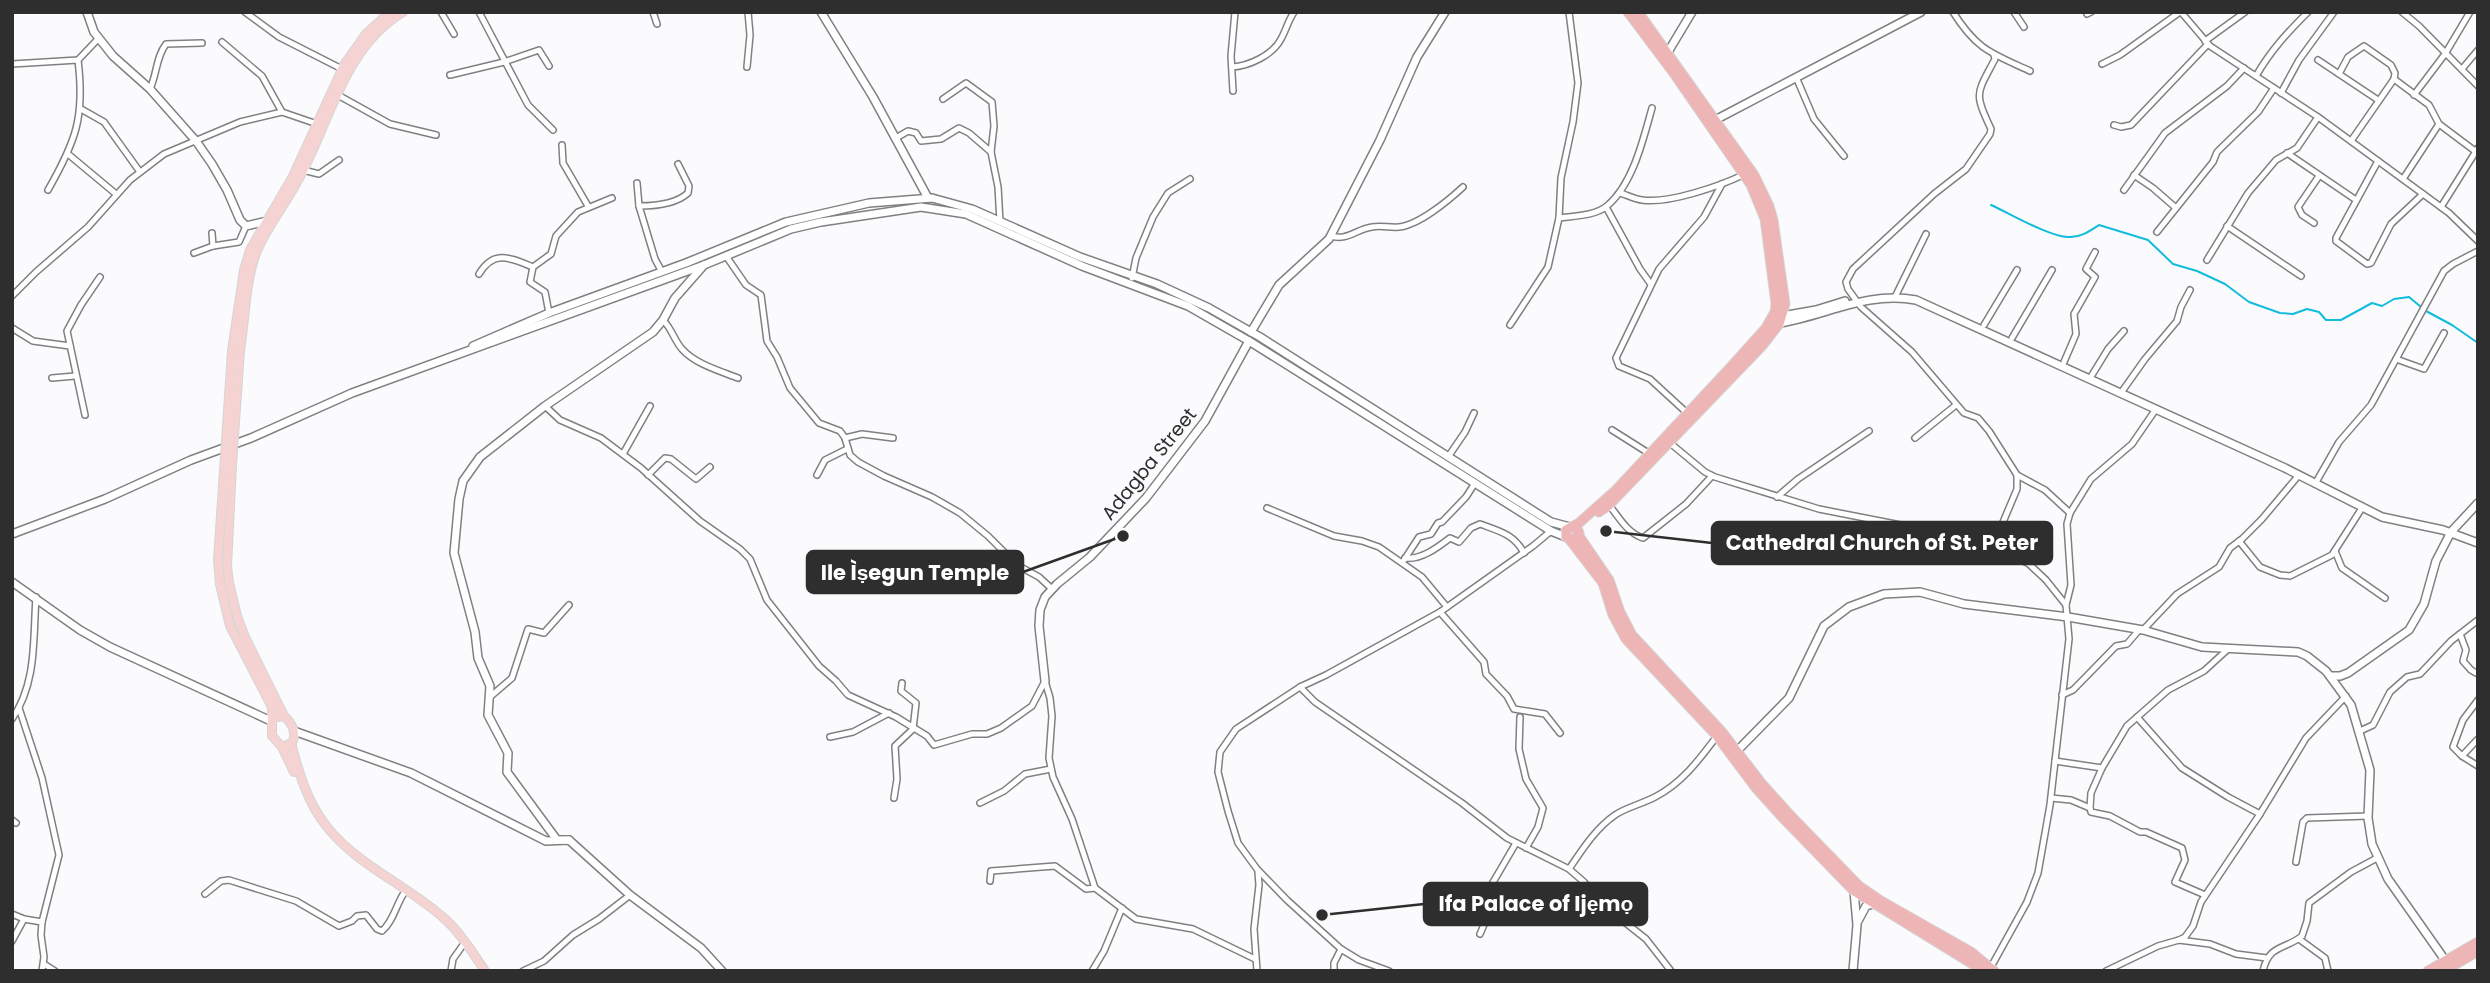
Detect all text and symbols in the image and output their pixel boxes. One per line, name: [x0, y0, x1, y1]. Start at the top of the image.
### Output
street label: Adagba Street: [1095, 402, 1203, 526]
callout: Cathedral Church of St. Peter: [1712, 522, 2052, 564]
text: Cathedral Church of St. Peter: [1726, 528, 2038, 557]
callout: Ile Ìṣegun Temple: [807, 551, 1023, 593]
text: Ile Ìṣegun Temple: [821, 558, 1009, 587]
callout: Ifa Palace of Ijẹmọ: [1424, 883, 1647, 925]
text: Ifa Palace of Ijẹmọ: [1439, 889, 1633, 918]

